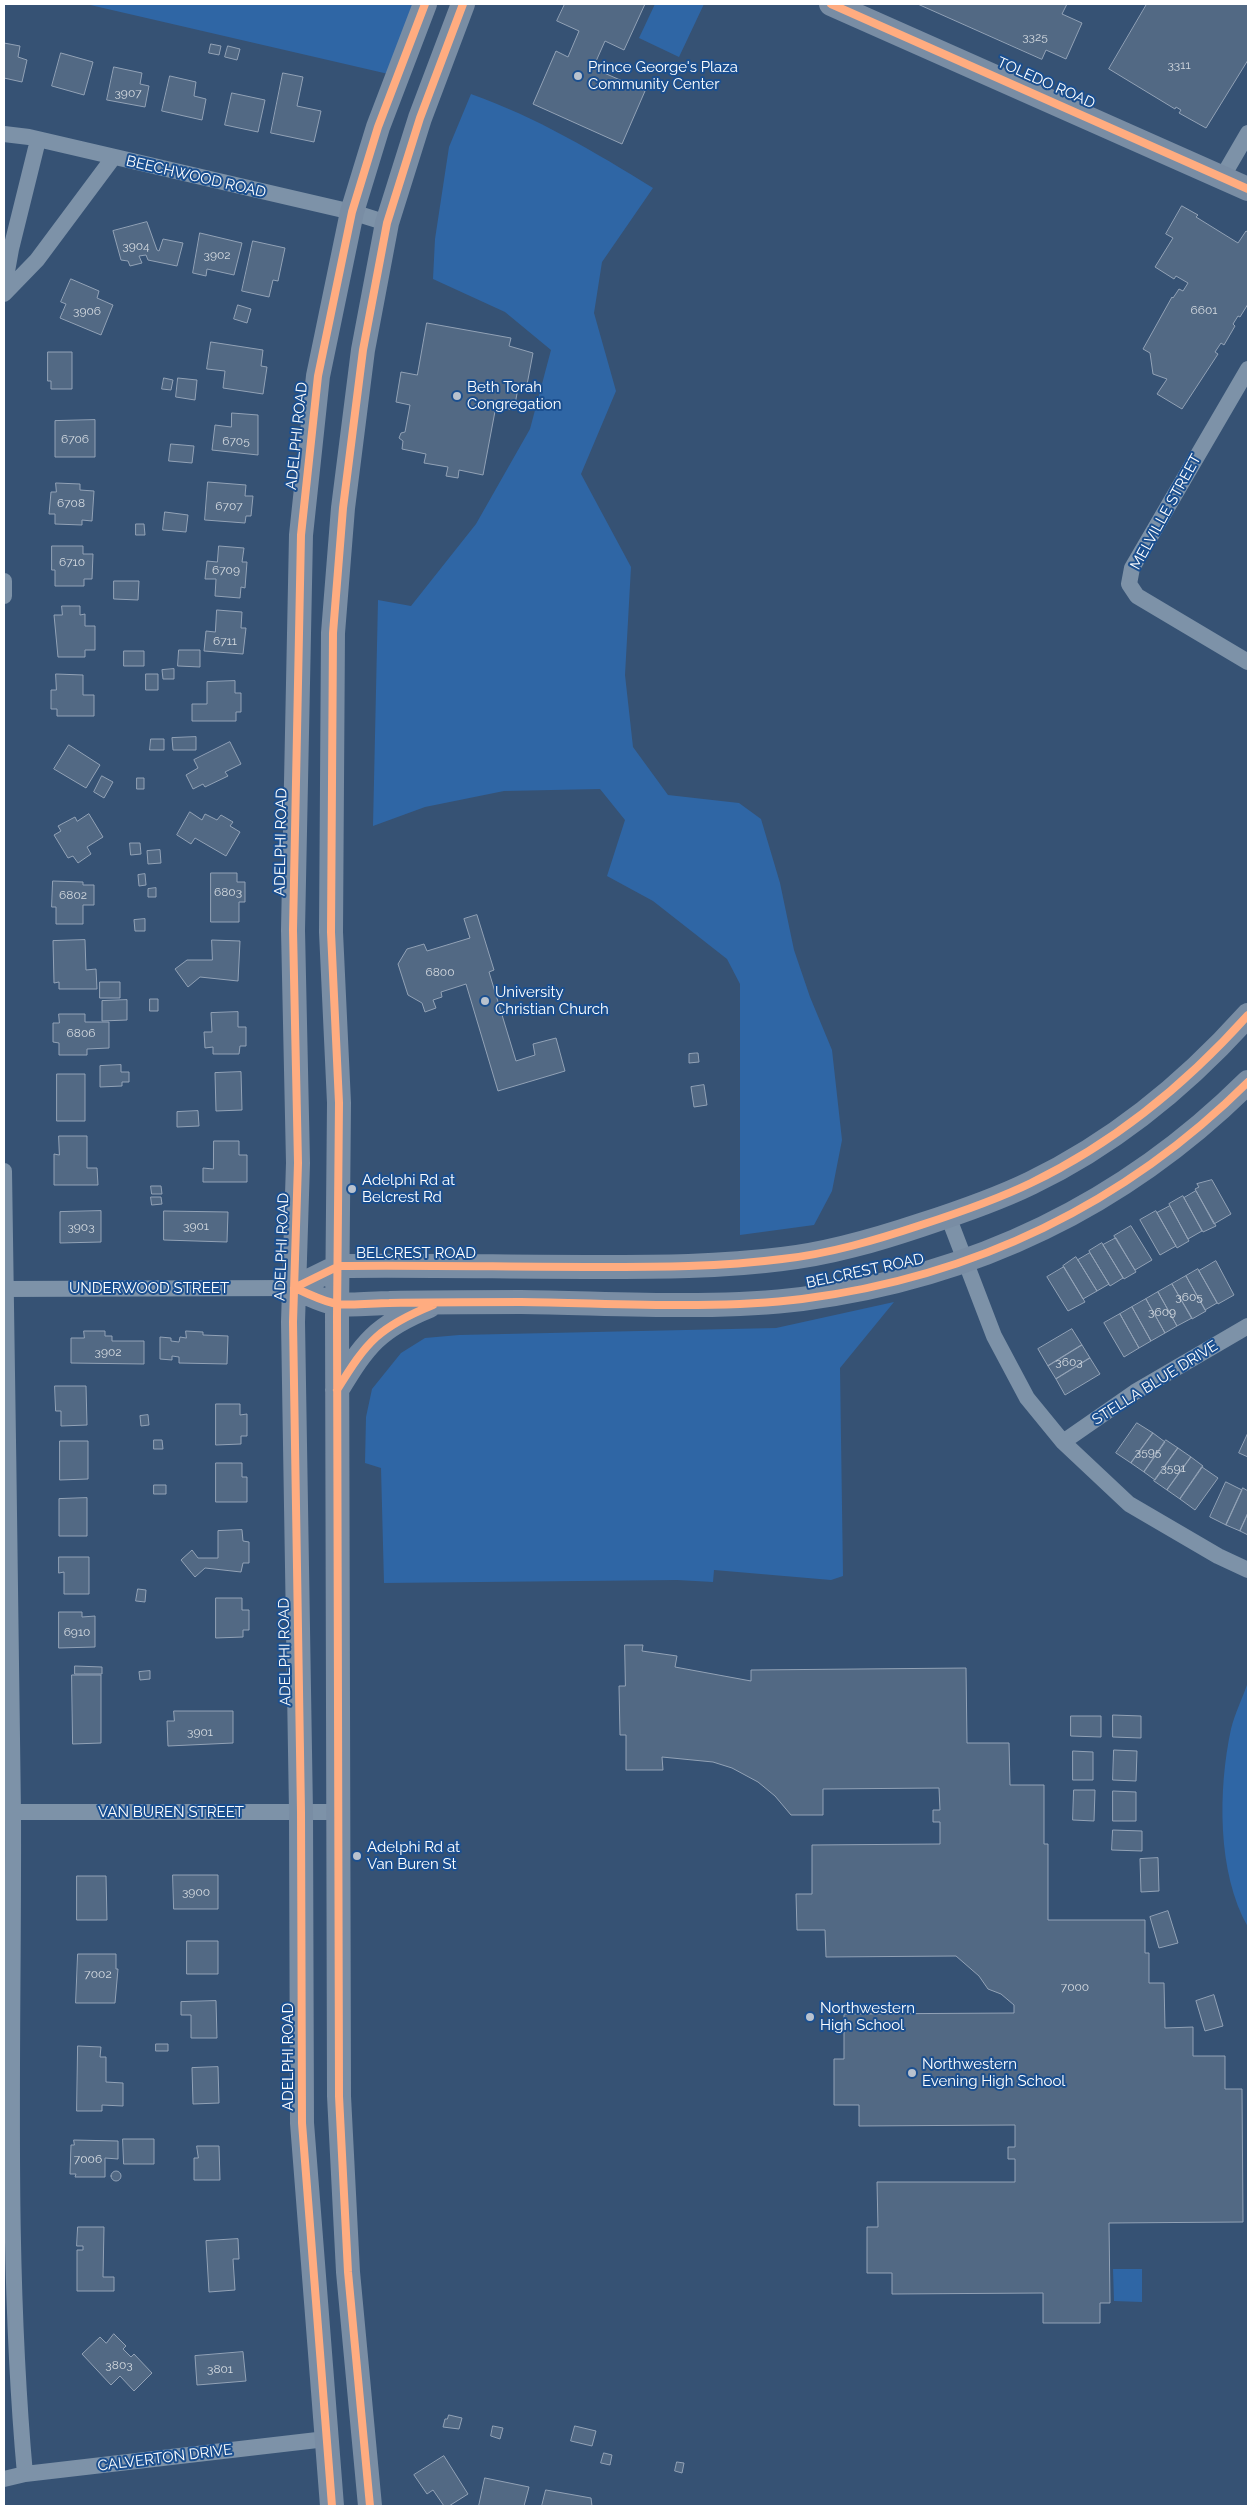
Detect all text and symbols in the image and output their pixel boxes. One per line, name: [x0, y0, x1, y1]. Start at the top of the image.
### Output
house number: 3325: [1022, 30, 1048, 44]
street label: TOLEDO ROAD: [994, 53, 1098, 113]
place label: Prince George's Plaza Community Center: [588, 58, 738, 93]
house number: 3311: [1167, 58, 1191, 72]
marker: Prince George's Plaza Community Center: [572, 70, 584, 82]
house number: 3907: [114, 86, 142, 100]
street label: BEECHWOOD ROAD: [124, 152, 268, 202]
house number: 3904: [122, 239, 150, 253]
house number: 3902: [203, 248, 231, 262]
house number: 6601: [1191, 303, 1217, 317]
house number: 3906: [73, 304, 101, 318]
place label: Beth Torah Congregation: [467, 378, 561, 413]
street label: ADELPHI ROAD: [282, 381, 312, 491]
marker: Beth Torah Congregation: [451, 390, 463, 402]
house number: 6706: [61, 432, 89, 446]
house number: 6705: [222, 434, 250, 448]
street label: MELVILLE STREET: [1127, 451, 1205, 573]
house number: 6708: [57, 496, 85, 510]
house number: 6707: [215, 499, 243, 513]
house number: 6710: [59, 555, 85, 569]
house number: 6709: [212, 563, 240, 577]
house number: 6711: [213, 634, 237, 648]
street label: ADELPHI ROAD: [271, 788, 291, 896]
house number: 6803: [214, 885, 242, 899]
house number: 6802: [59, 888, 87, 902]
house number: 6800: [425, 965, 455, 979]
place label: University Christian Church: [495, 983, 609, 1018]
marker: University Christian Church: [479, 995, 491, 1007]
house number: 6806: [67, 1026, 95, 1040]
place label: Adelphi Rd at Belcrest Rd: [362, 1171, 455, 1206]
marker: Adelphi Rd at Belcrest Rd: [346, 1183, 358, 1195]
street label: ADELPHI ROAD: [271, 1193, 293, 1301]
house number: 3901: [183, 1219, 209, 1233]
house number: 3903: [67, 1220, 95, 1234]
street label: BELCREST ROAD: [356, 1244, 476, 1262]
street label: BELCREST ROAD: [804, 1250, 926, 1292]
street label: UNDERWOOD STREET: [69, 1279, 229, 1297]
house number: 3605: [1175, 1290, 1203, 1304]
house number: 3609: [1148, 1305, 1176, 1319]
street label: STELLA BLUE DRIVE: [1089, 1337, 1221, 1429]
house number: 3902: [94, 1345, 122, 1359]
house number: 3603: [1055, 1355, 1083, 1369]
house number: 3595: [1135, 1445, 1161, 1459]
house number: 3591: [1160, 1461, 1186, 1475]
street label: ADELPHI ROAD: [275, 1598, 295, 1706]
house number: 6910: [64, 1625, 90, 1639]
house number: 3901: [187, 1725, 213, 1739]
street label: VAN BUREN STREET: [98, 1803, 244, 1821]
place label: Adelphi Rd at Van Buren St: [367, 1838, 460, 1873]
marker: Adelphi Rd at Van Buren St: [351, 1850, 363, 1862]
house number: 3900: [182, 1885, 210, 1899]
house number: 7002: [84, 1967, 112, 1981]
house number: 7000: [1061, 1980, 1089, 1994]
place label: Northwestern High School: [820, 1999, 915, 2034]
street label: ADELPHI ROAD: [279, 2003, 297, 2111]
marker: Northwestern High School: [804, 2011, 816, 2023]
place label: Northwestern Evening High School: [922, 2055, 1065, 2090]
marker: Northwestern Evening High School: [906, 2067, 918, 2079]
house number: 7006: [74, 2152, 102, 2166]
house number: 3803: [105, 2358, 133, 2372]
house number: 3801: [207, 2362, 233, 2376]
street label: CALVERTON DRIVE: [97, 2441, 233, 2475]

